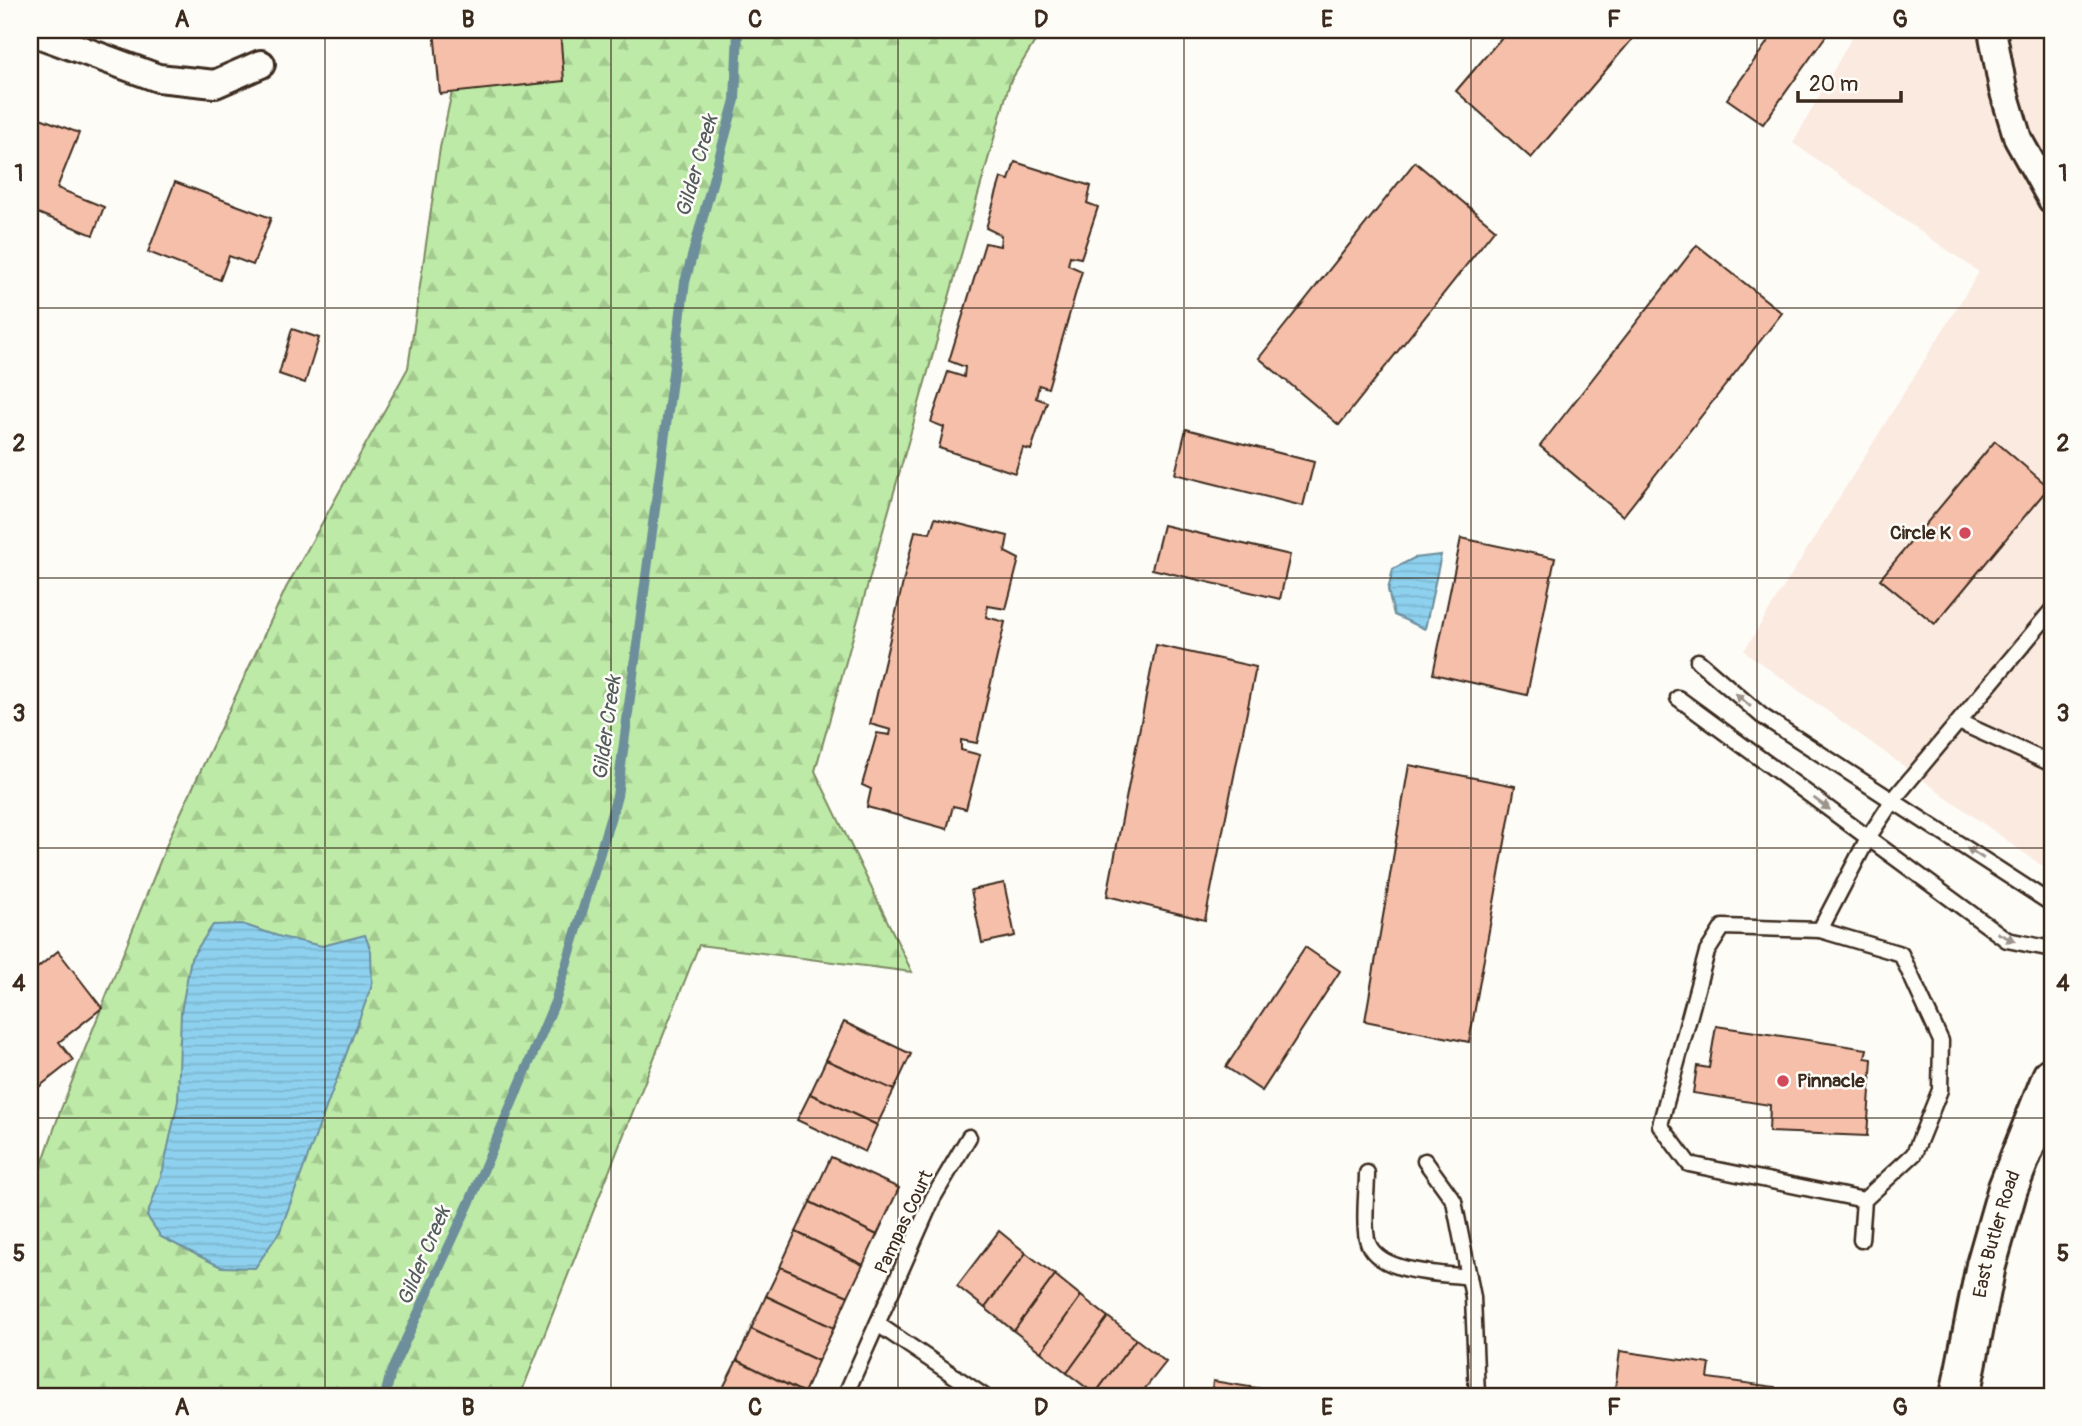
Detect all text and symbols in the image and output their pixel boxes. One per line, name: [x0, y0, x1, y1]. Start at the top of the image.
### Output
text: A: [175, 5, 190, 34]
text: B: [461, 5, 475, 34]
text: C: [748, 5, 762, 34]
text: D: [1034, 5, 1048, 34]
text: E: [1321, 5, 1333, 34]
text: F: [1607, 5, 1621, 34]
text: G: [1892, 5, 1908, 34]
scale bar: [1798, 60, 1902, 104]
text: 20 m: [1809, 71, 1858, 98]
water label: Gilder Creek: [670, 110, 725, 220]
text: 1: [15, 159, 24, 188]
text: 1: [2059, 159, 2068, 188]
text: 2: [13, 429, 26, 458]
text: 2: [2057, 429, 2070, 458]
place label: Circle K: [1890, 521, 1952, 545]
marker: Circle K: [1957, 525, 1973, 541]
water label: Gilder Creek: [586, 672, 628, 782]
one-way arrow: [1734, 692, 1752, 708]
text: 3: [13, 699, 25, 728]
text: 3: [2057, 699, 2069, 728]
one-way arrow: [1813, 797, 1831, 811]
one-way arrow: [1965, 846, 1985, 859]
one-way arrow: [1996, 931, 2016, 943]
text: 4: [12, 969, 26, 998]
text: 4: [2056, 969, 2070, 998]
place label: Pinnacle: [1797, 1069, 1865, 1093]
marker: Pinnacle: [1775, 1073, 1791, 1089]
street label: Pampas Court: [870, 1166, 939, 1278]
street label: East Butler Road: [1968, 1167, 2026, 1300]
water label: Gilder Creek: [391, 1200, 458, 1310]
text: 5: [13, 1239, 25, 1268]
text: 5: [2057, 1239, 2069, 1268]
text: A: [175, 1393, 190, 1422]
text: B: [461, 1393, 475, 1422]
text: C: [748, 1393, 762, 1422]
text: D: [1034, 1393, 1048, 1422]
text: E: [1321, 1393, 1333, 1422]
text: F: [1607, 1393, 1621, 1422]
text: G: [1892, 1393, 1908, 1422]

